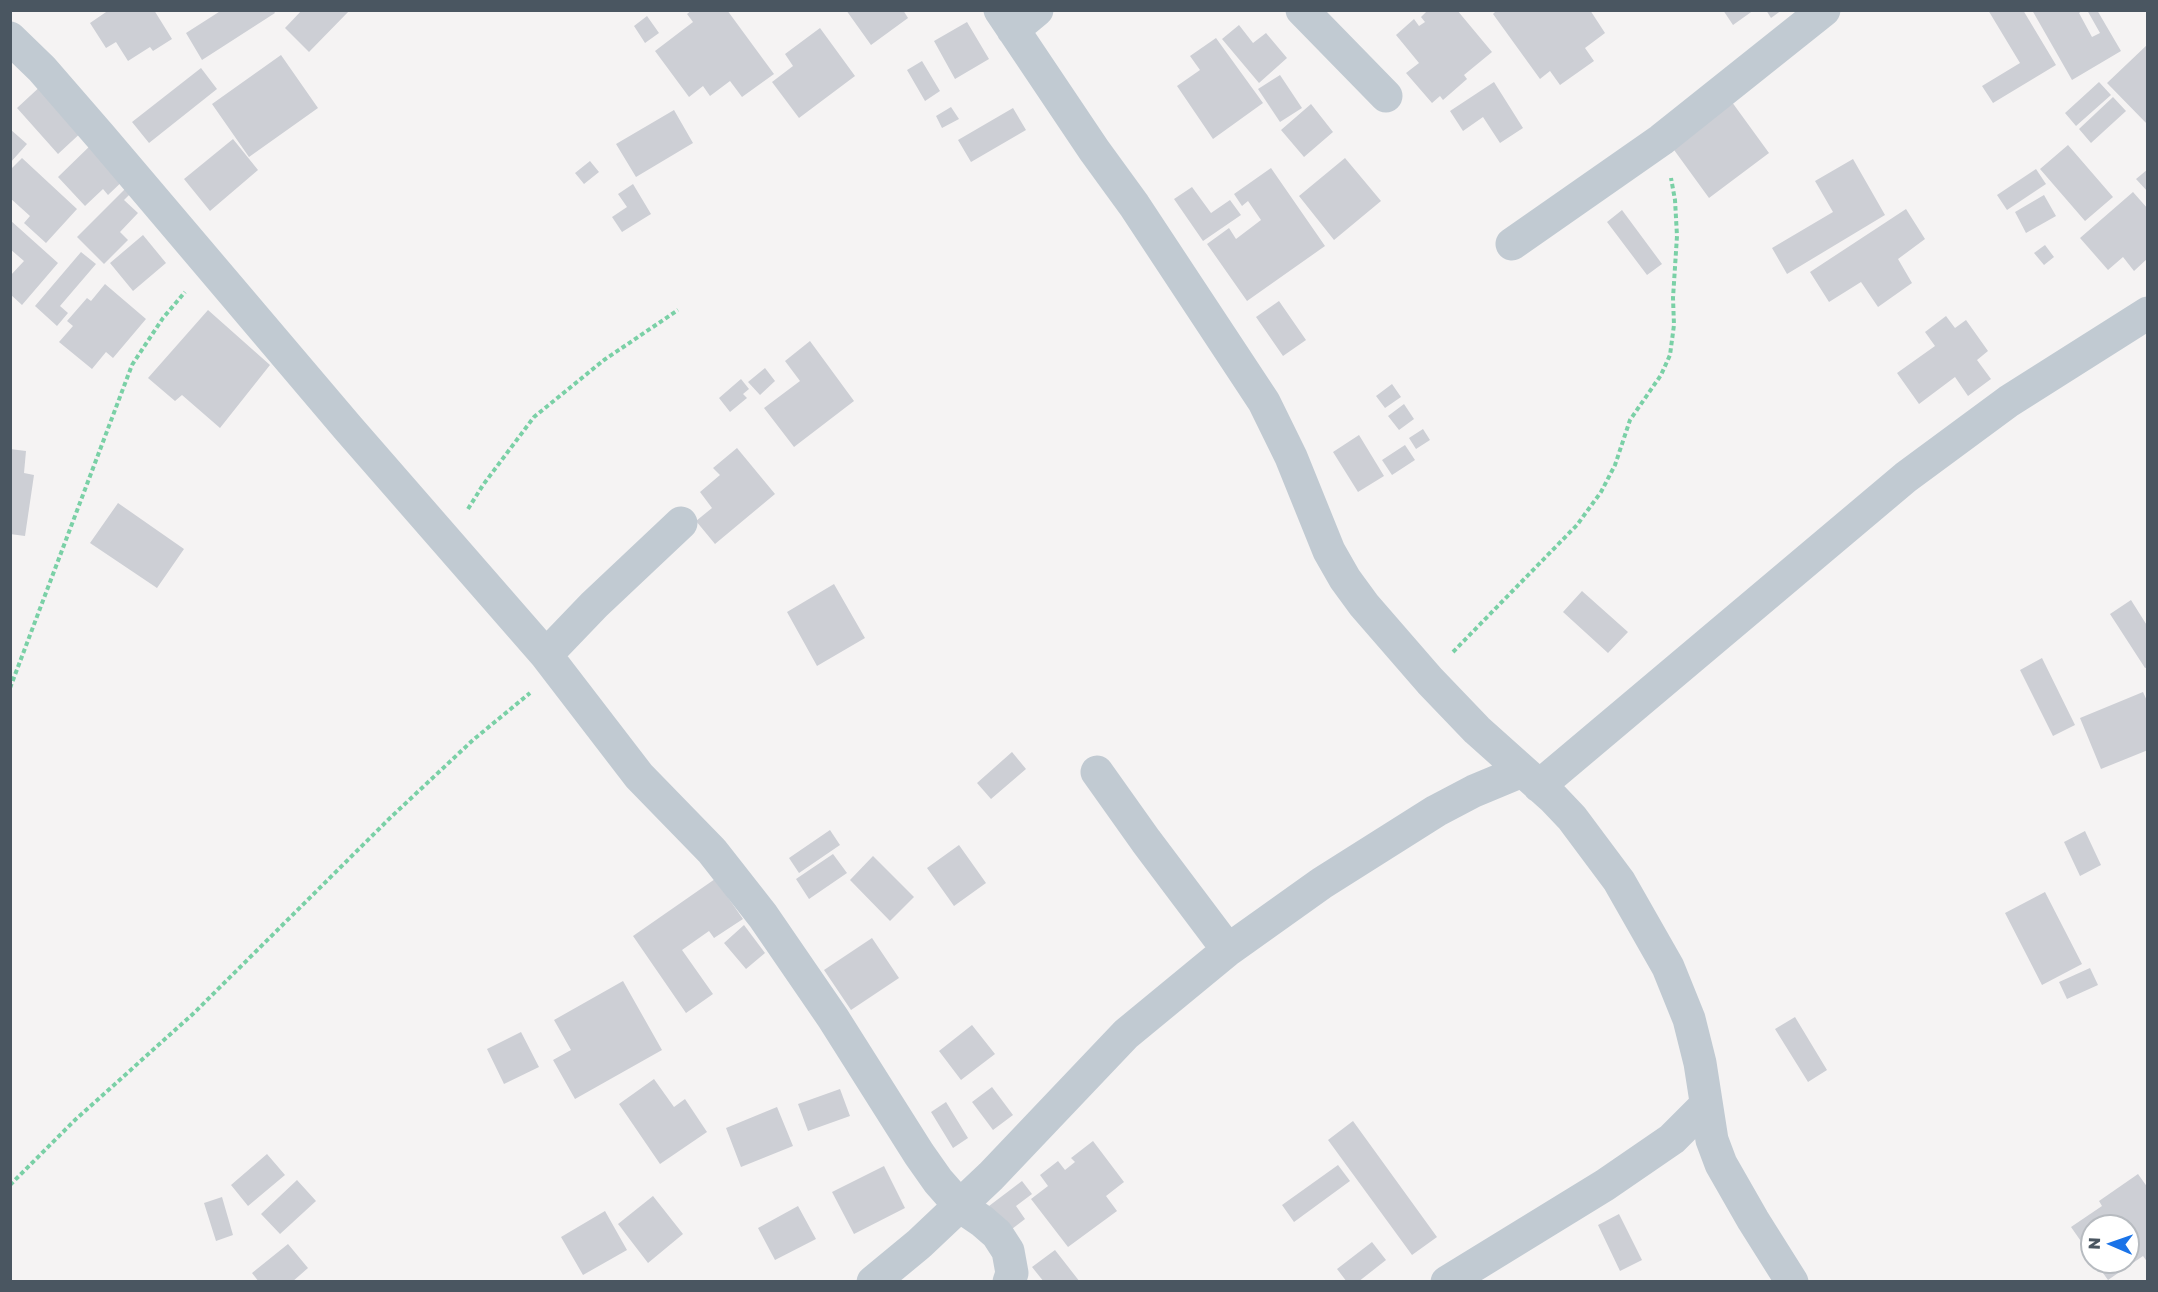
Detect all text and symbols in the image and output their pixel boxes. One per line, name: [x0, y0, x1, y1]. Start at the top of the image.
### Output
north arrow: [2080, 1214, 2140, 1274]
text: N: [2084, 1237, 2104, 1250]

